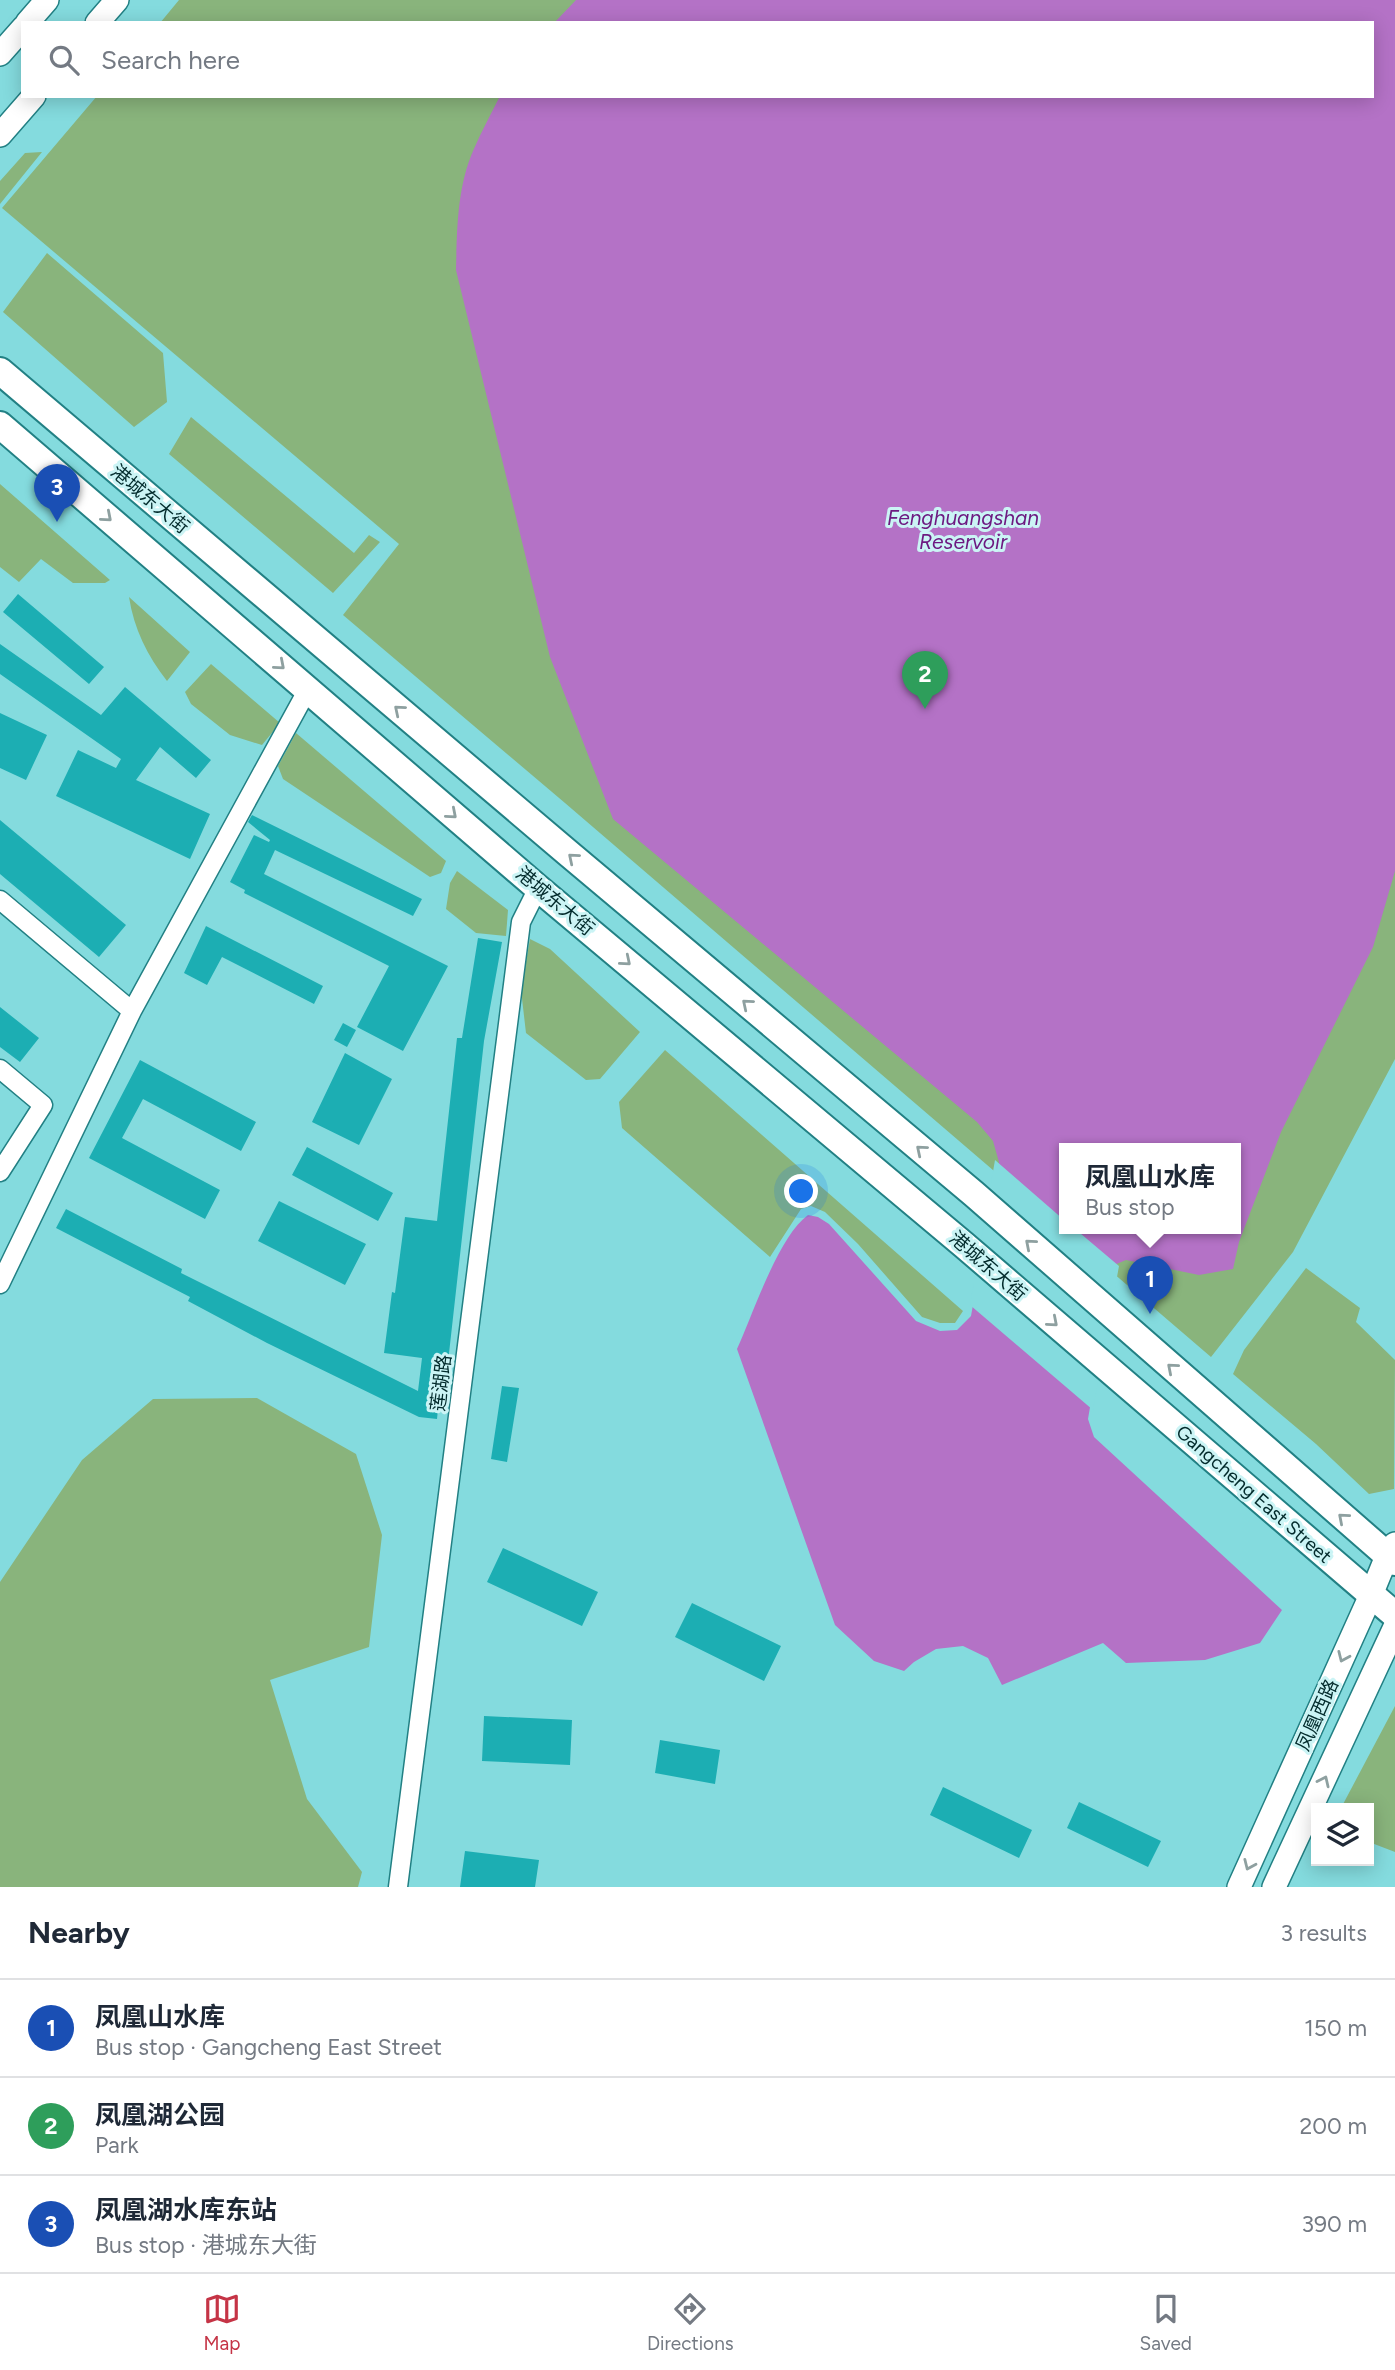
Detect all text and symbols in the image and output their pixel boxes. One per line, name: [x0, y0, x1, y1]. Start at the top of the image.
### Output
search box: [21, 21, 1374, 98]
icon: search: [45, 41, 83, 79]
text: Search here: [101, 44, 240, 76]
street label: 港城东大街: [106, 460, 194, 538]
pin: 3: [34, 464, 80, 522]
water label: Fenghuangshan Reservoir: [887, 505, 1039, 554]
one-way arrow: [99, 509, 112, 521]
pin: 2: [902, 651, 948, 709]
one-way arrow: [272, 657, 285, 669]
one-way arrow: [395, 706, 407, 719]
one-way arrow: [444, 806, 457, 818]
one-way arrow: [568, 853, 580, 866]
street label: 港城东大街: [511, 862, 599, 940]
one-way arrow: [617, 953, 630, 965]
one-way arrow: [743, 1000, 756, 1012]
popup: [1059, 1143, 1241, 1234]
one-way arrow: [917, 1146, 930, 1158]
text: 凤凰山水库: [1085, 1161, 1215, 1193]
your location: [784, 1174, 818, 1208]
text: Bus stop: [1085, 1193, 1175, 1221]
street label: 港城东大街: [945, 1226, 1031, 1306]
one-way arrow: [1026, 1240, 1039, 1252]
pin: 1: [1127, 1256, 1173, 1314]
one-way arrow: [1045, 1314, 1058, 1326]
street label: 莲湖路: [426, 1353, 456, 1413]
one-way arrow: [1167, 1364, 1180, 1376]
street label: Gangcheng East Street: [1172, 1420, 1336, 1568]
one-way arrow: [1338, 1514, 1351, 1526]
one-way arrow: [1337, 1650, 1351, 1663]
street label: 凤凰西路: [1291, 1676, 1343, 1754]
one-way arrow: [1316, 1776, 1330, 1788]
map controls: [1311, 1803, 1374, 1866]
button: layers: [1311, 1803, 1374, 1866]
one-way arrow: [1243, 1857, 1257, 1870]
text: Nearby: [28, 1914, 130, 1951]
text: 3 results: [1280, 1919, 1367, 1947]
text: 凤凰山水库: [95, 2001, 225, 2033]
text: 1: [46, 2014, 56, 2042]
text: 150 m: [1304, 2014, 1367, 2042]
text: Bus stop · Gangcheng East Street: [95, 2033, 442, 2061]
text: 凤凰湖公园: [95, 2099, 225, 2131]
text: 2: [44, 2112, 58, 2140]
text: 200 m: [1299, 2112, 1367, 2140]
text: Park: [95, 2131, 139, 2159]
text: 凤凰湖水库东站: [95, 2194, 277, 2226]
text: 3: [45, 2210, 57, 2238]
text: 390 m: [1301, 2210, 1367, 2238]
text: Bus stop · 港城东大街: [95, 2231, 317, 2259]
tab: Map: [203, 2290, 241, 2355]
tab: Directions: [647, 2290, 734, 2355]
tab: Saved: [1140, 2290, 1192, 2355]

